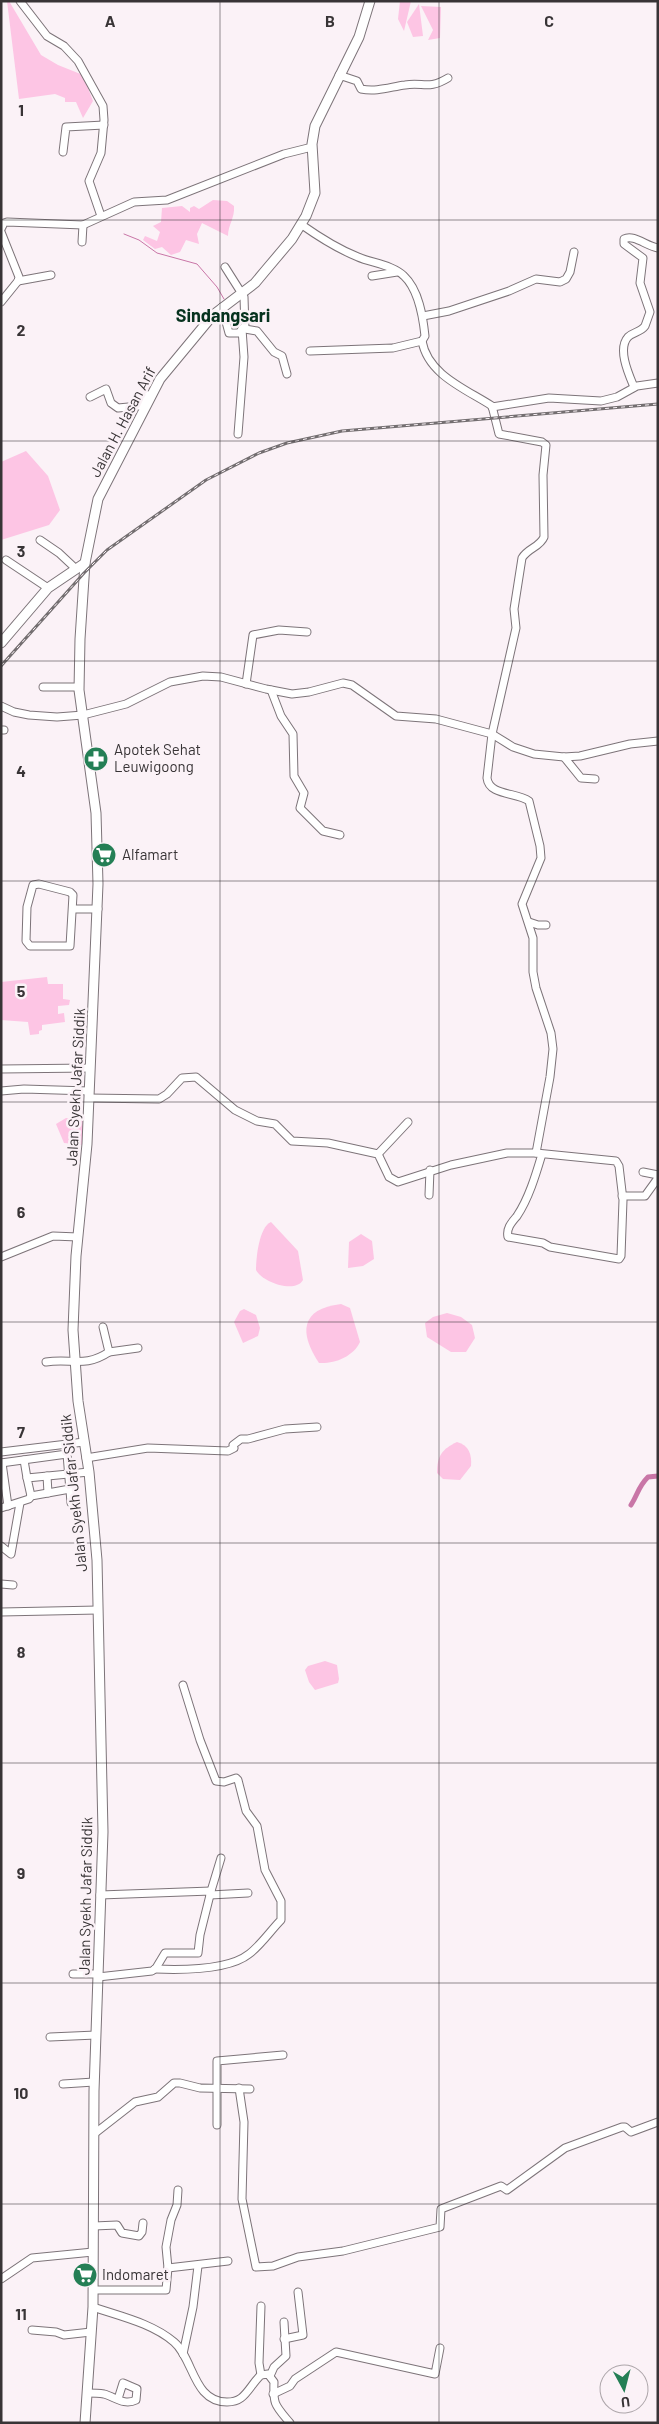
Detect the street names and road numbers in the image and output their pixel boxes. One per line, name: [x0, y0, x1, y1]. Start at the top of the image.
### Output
street label: Jalan H. Hasan Arif: [85, 363, 159, 480]
street label: Jalan Syekh Jafar Siddik: [62, 1007, 88, 1166]
street label: Jalan Syekh Jafar Siddik: [56, 1413, 90, 1573]
street label: Jalan Syekh Jafar Siddik: [75, 1816, 95, 1975]

